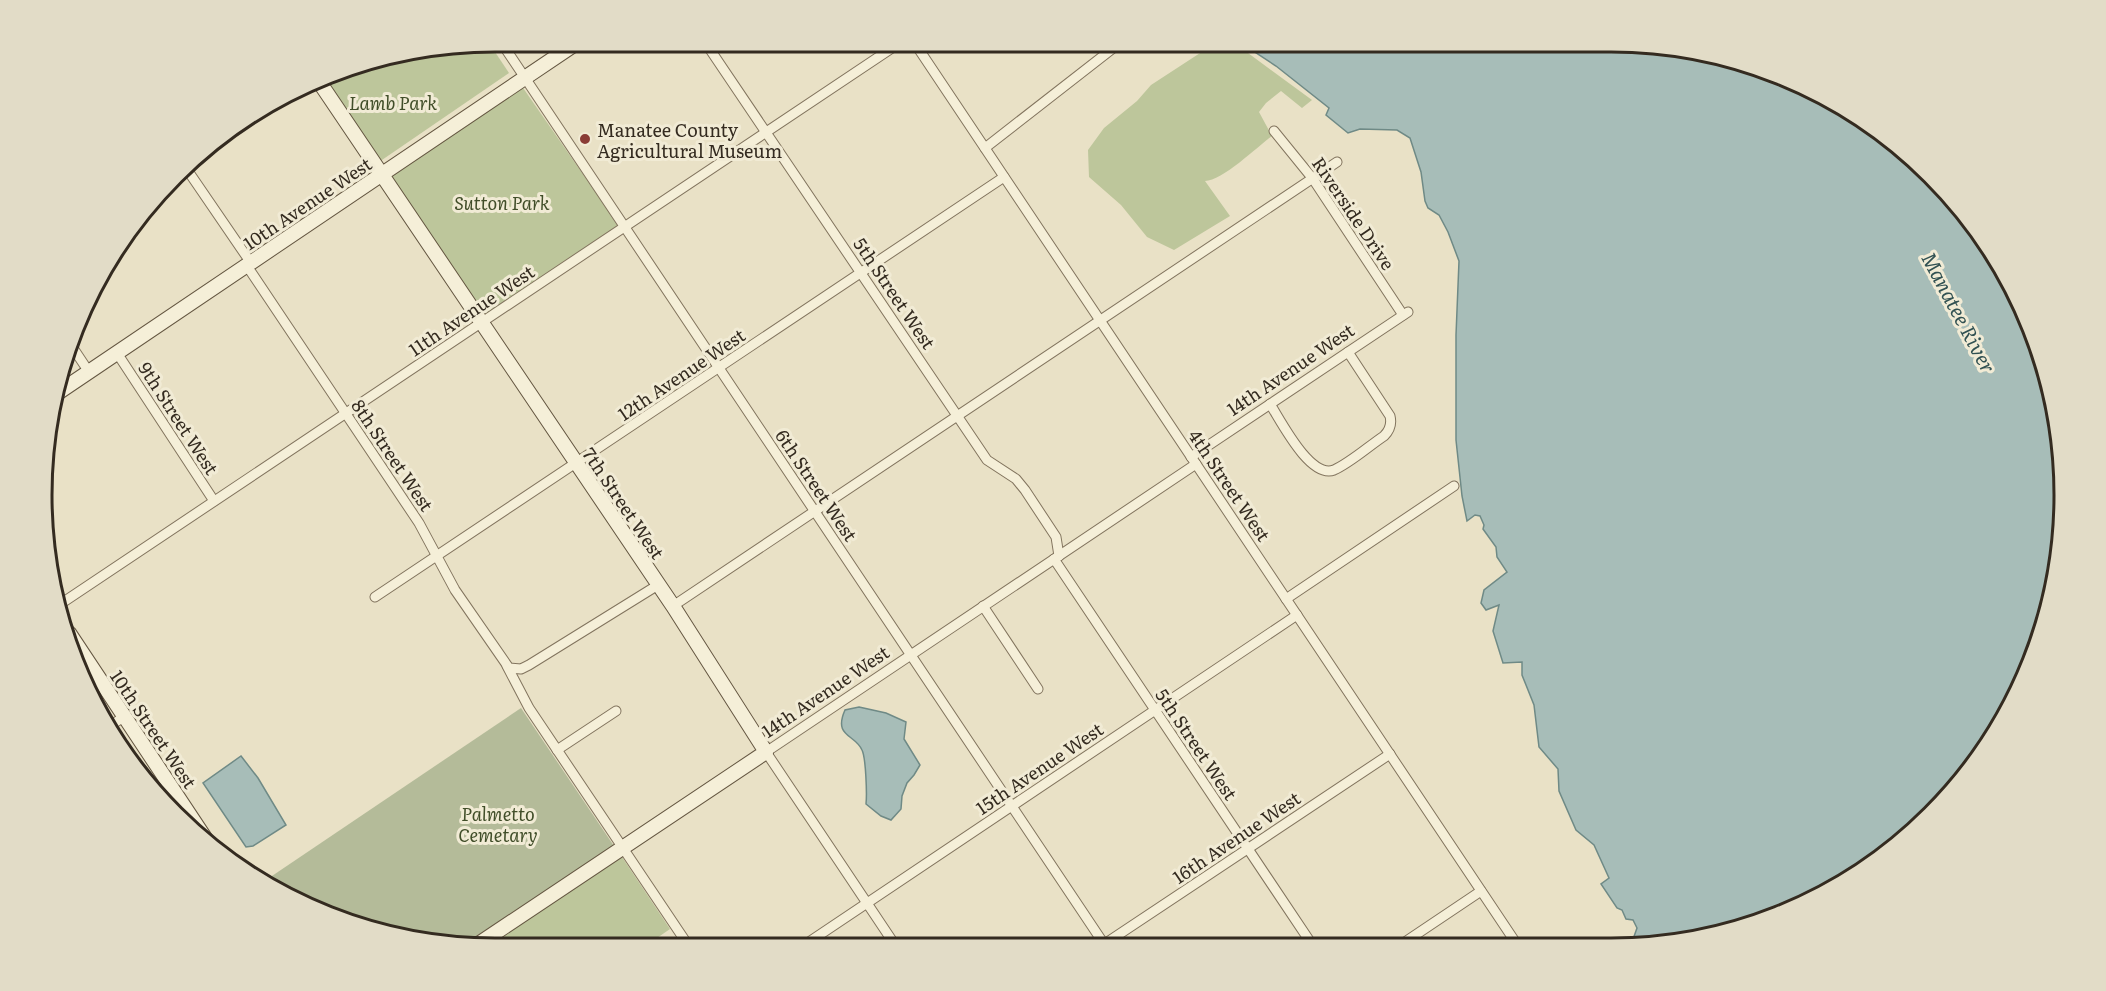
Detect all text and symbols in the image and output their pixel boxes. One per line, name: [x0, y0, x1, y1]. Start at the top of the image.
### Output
park label: Lamb Park: [349, 89, 437, 116]
place label: Manatee County Agricultural Museum: [597, 116, 782, 164]
marker: Manatee County Agricultural Museum: [578, 132, 592, 146]
street label: 10th Avenue West: [237, 150, 377, 256]
street label: Riverside Drive: [1306, 151, 1402, 275]
park label: Sutton Park: [454, 189, 550, 216]
street label: 5th Street West: [848, 232, 943, 355]
water label: Manatee River: [1916, 246, 2004, 378]
street label: 11th Avenue West: [403, 257, 540, 362]
street label: 14th Avenue West: [1221, 316, 1360, 422]
street label: 12th Avenue West: [612, 321, 751, 427]
street label: 9th Street West: [132, 356, 226, 480]
street label: 8th Street West: [345, 394, 441, 517]
street label: 6th Street West: [769, 424, 865, 547]
street label: 4th Street West: [1182, 424, 1278, 547]
street label: 7th Street West: [577, 442, 672, 565]
street label: 14th Avenue West: [756, 638, 895, 744]
street label: 10th Street West: [104, 664, 204, 794]
street label: 5th Street West: [1150, 683, 1245, 806]
street label: 15th Avenue West: [970, 715, 1109, 821]
street label: 16th Avenue West: [1167, 784, 1306, 890]
park label: Palmetto Cemetary: [458, 800, 538, 848]

